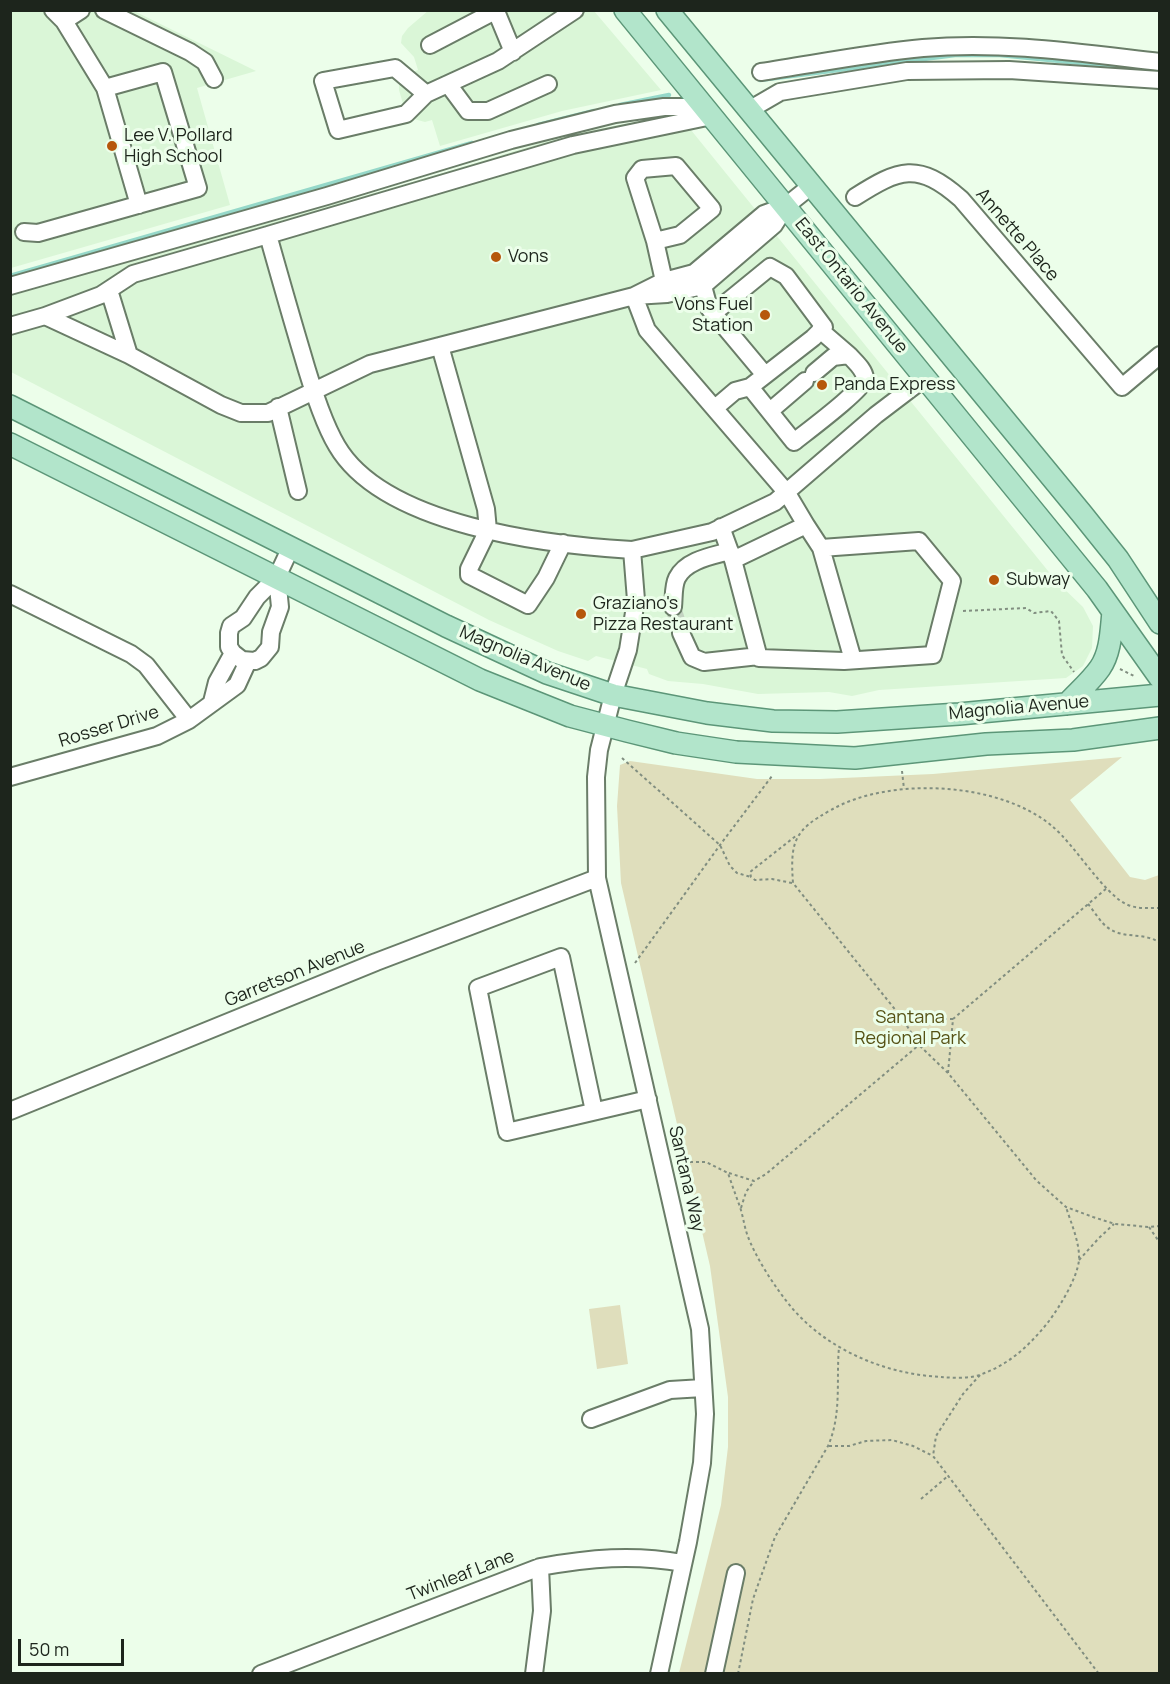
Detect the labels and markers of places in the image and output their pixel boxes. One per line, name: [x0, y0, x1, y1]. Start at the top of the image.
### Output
place label: Lee V. Pollard High School: [124, 125, 233, 168]
marker: Lee V. Pollard High School: [105, 139, 119, 153]
place label: Vons: [508, 246, 549, 268]
marker: Vons: [489, 250, 503, 264]
place label: Vons Fuel Station: [674, 294, 753, 336]
marker: Vons Fuel Station: [758, 308, 772, 322]
place label: Panda Express: [834, 374, 955, 396]
marker: Panda Express: [815, 378, 829, 392]
place label: Subway: [1006, 569, 1070, 591]
marker: Subway: [987, 573, 1001, 587]
place label: Graziano's Pizza Restaurant: [593, 593, 733, 636]
marker: Graziano's Pizza Restaurant: [574, 607, 588, 621]

